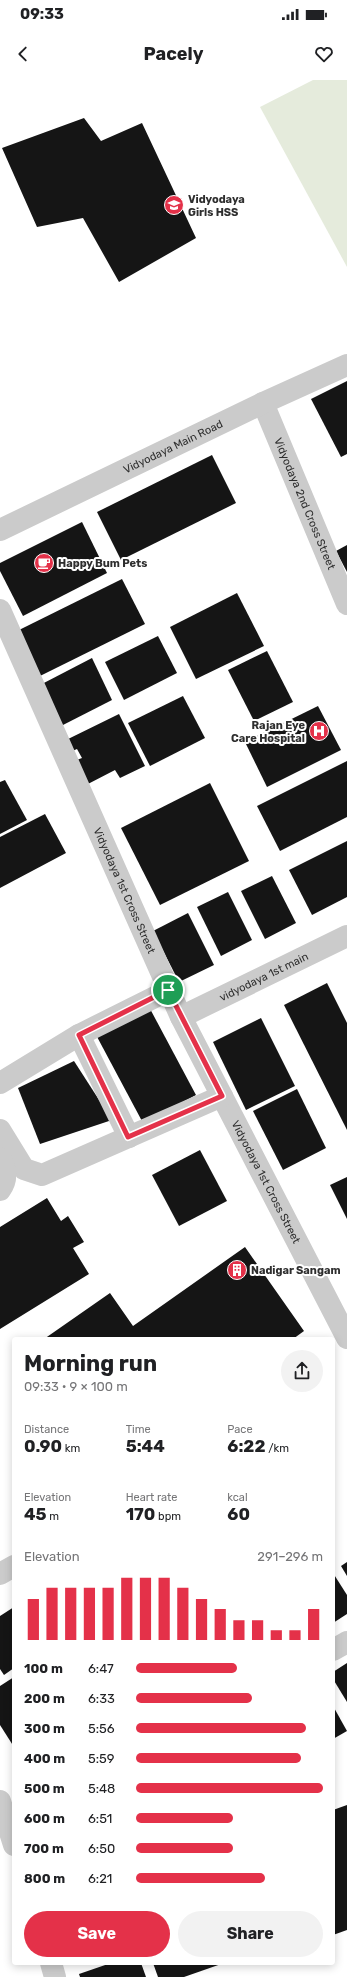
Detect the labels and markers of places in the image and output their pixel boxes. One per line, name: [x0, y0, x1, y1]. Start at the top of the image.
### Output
place label: Vidyodaya Girls HSS: [188, 193, 245, 219]
school or university icon: Vidyodaya Girls HSS: [163, 194, 185, 216]
cafe icon: Happy Bum Pets: [33, 552, 55, 574]
place label: Happy Bum Pets: [58, 557, 147, 570]
place label: Rajan Eye Care Hospital: [231, 719, 305, 745]
hospital icon: Rajan Eye Care Hospital: [308, 720, 330, 742]
pin: [151, 973, 185, 1007]
building icon: Nadigar Sangam: [226, 1259, 248, 1281]
place label: Nadigar Sangam: [251, 1264, 340, 1277]

